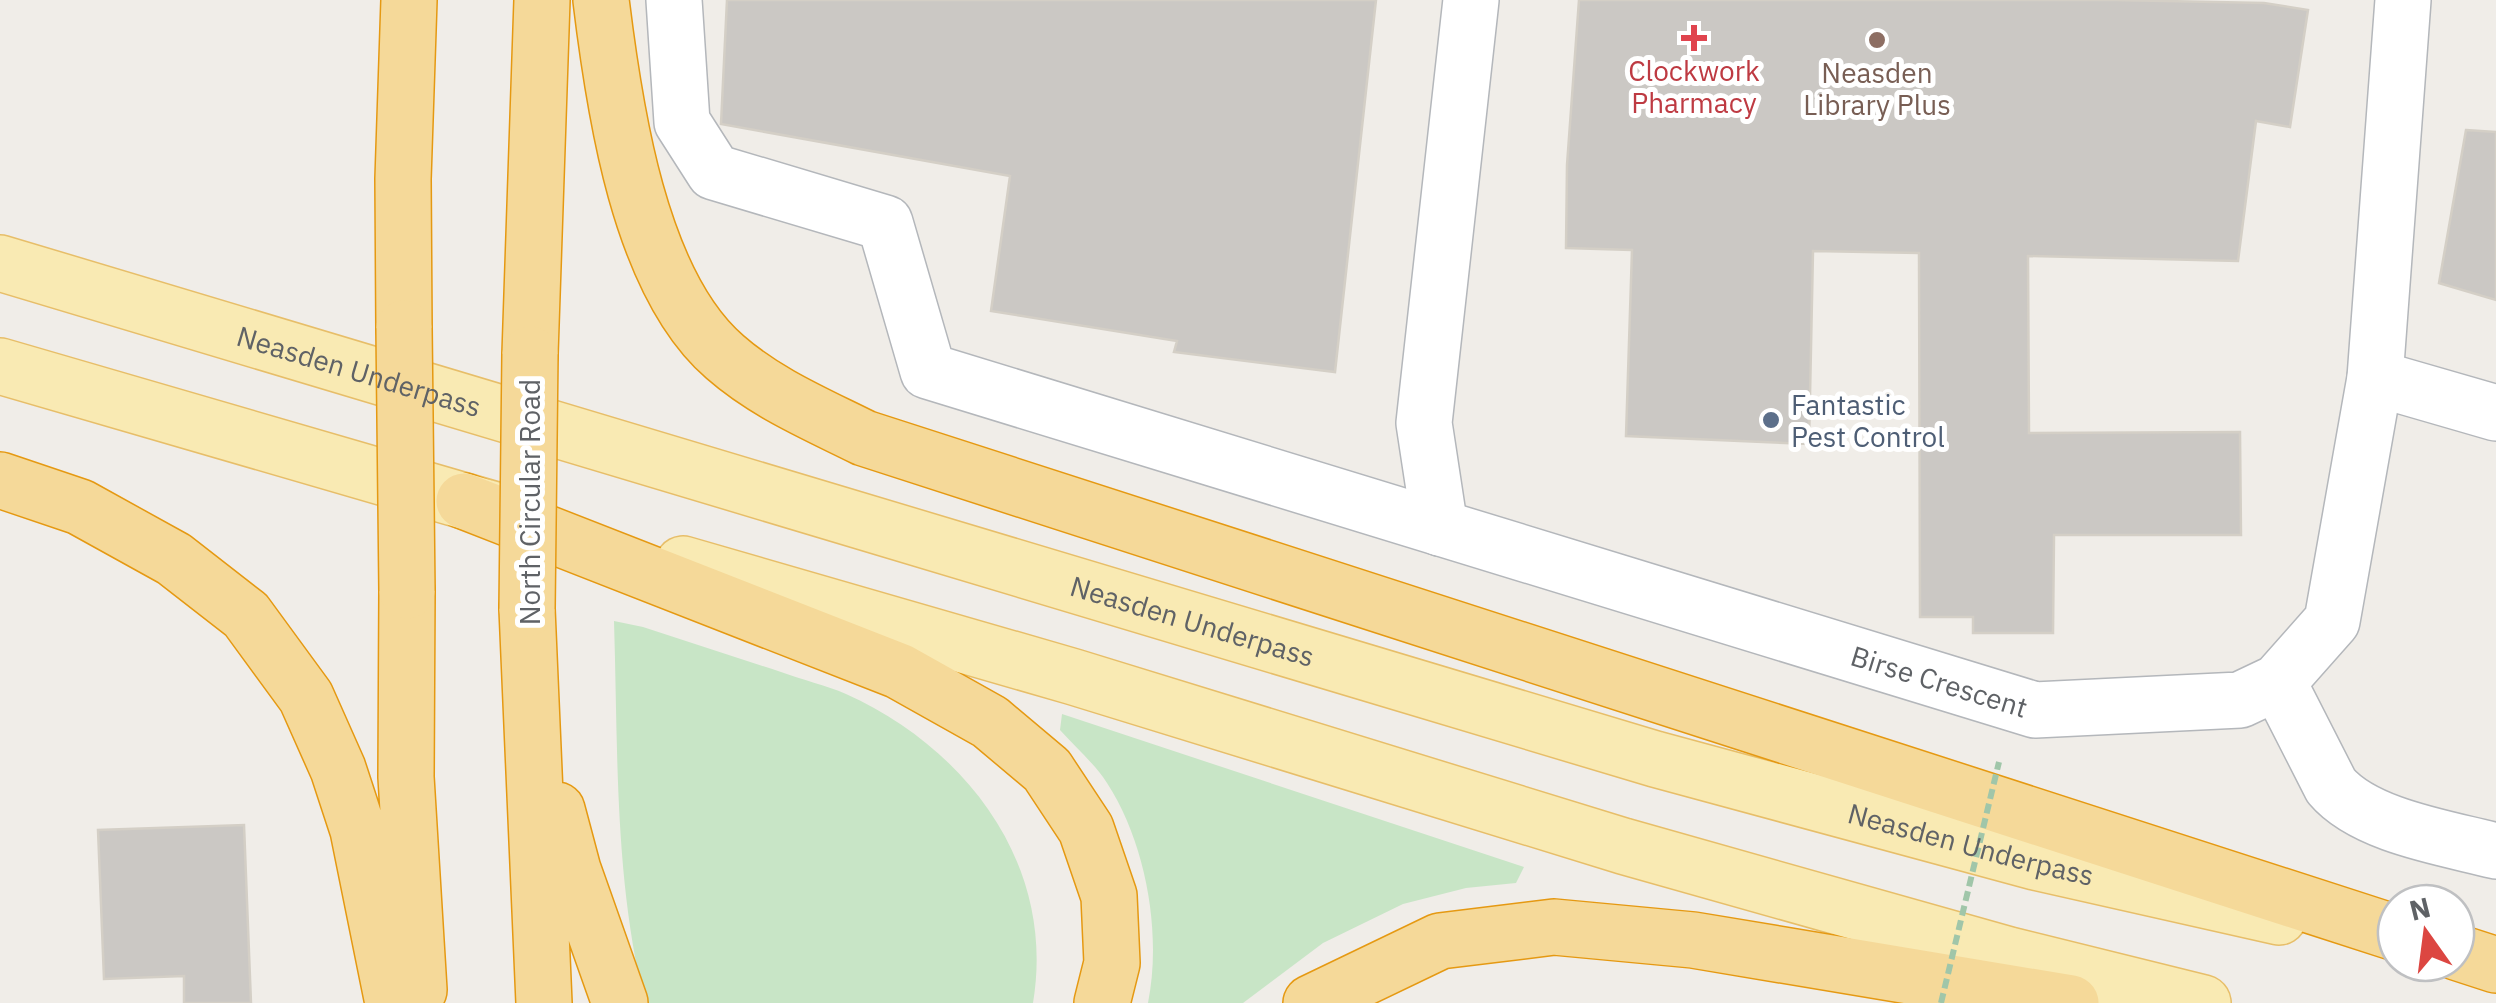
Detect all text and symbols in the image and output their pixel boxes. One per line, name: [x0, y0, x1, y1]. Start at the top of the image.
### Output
marker: Clockwork Pharmacy: [1683, 27, 1705, 49]
marker: Neasden Library Plus: [1866, 29, 1888, 51]
place label: Clockwork Pharmacy: [1628, 52, 1760, 121]
place label: Neasden Library Plus: [1803, 54, 1951, 123]
street label: Neasden Underpass: [233, 317, 486, 425]
street label: North Circular Road: [511, 379, 548, 625]
place label: Fantastic Pest Control: [1791, 386, 1945, 455]
marker: Fantastic Pest Control: [1760, 409, 1782, 431]
street label: Neasden Underpass: [1066, 566, 1319, 674]
street label: Birse Crescent: [1847, 636, 2032, 725]
street label: Neasden Underpass: [1844, 794, 2098, 893]
north arrow: [2376, 883, 2476, 983]
text: N: [2406, 888, 2434, 929]

